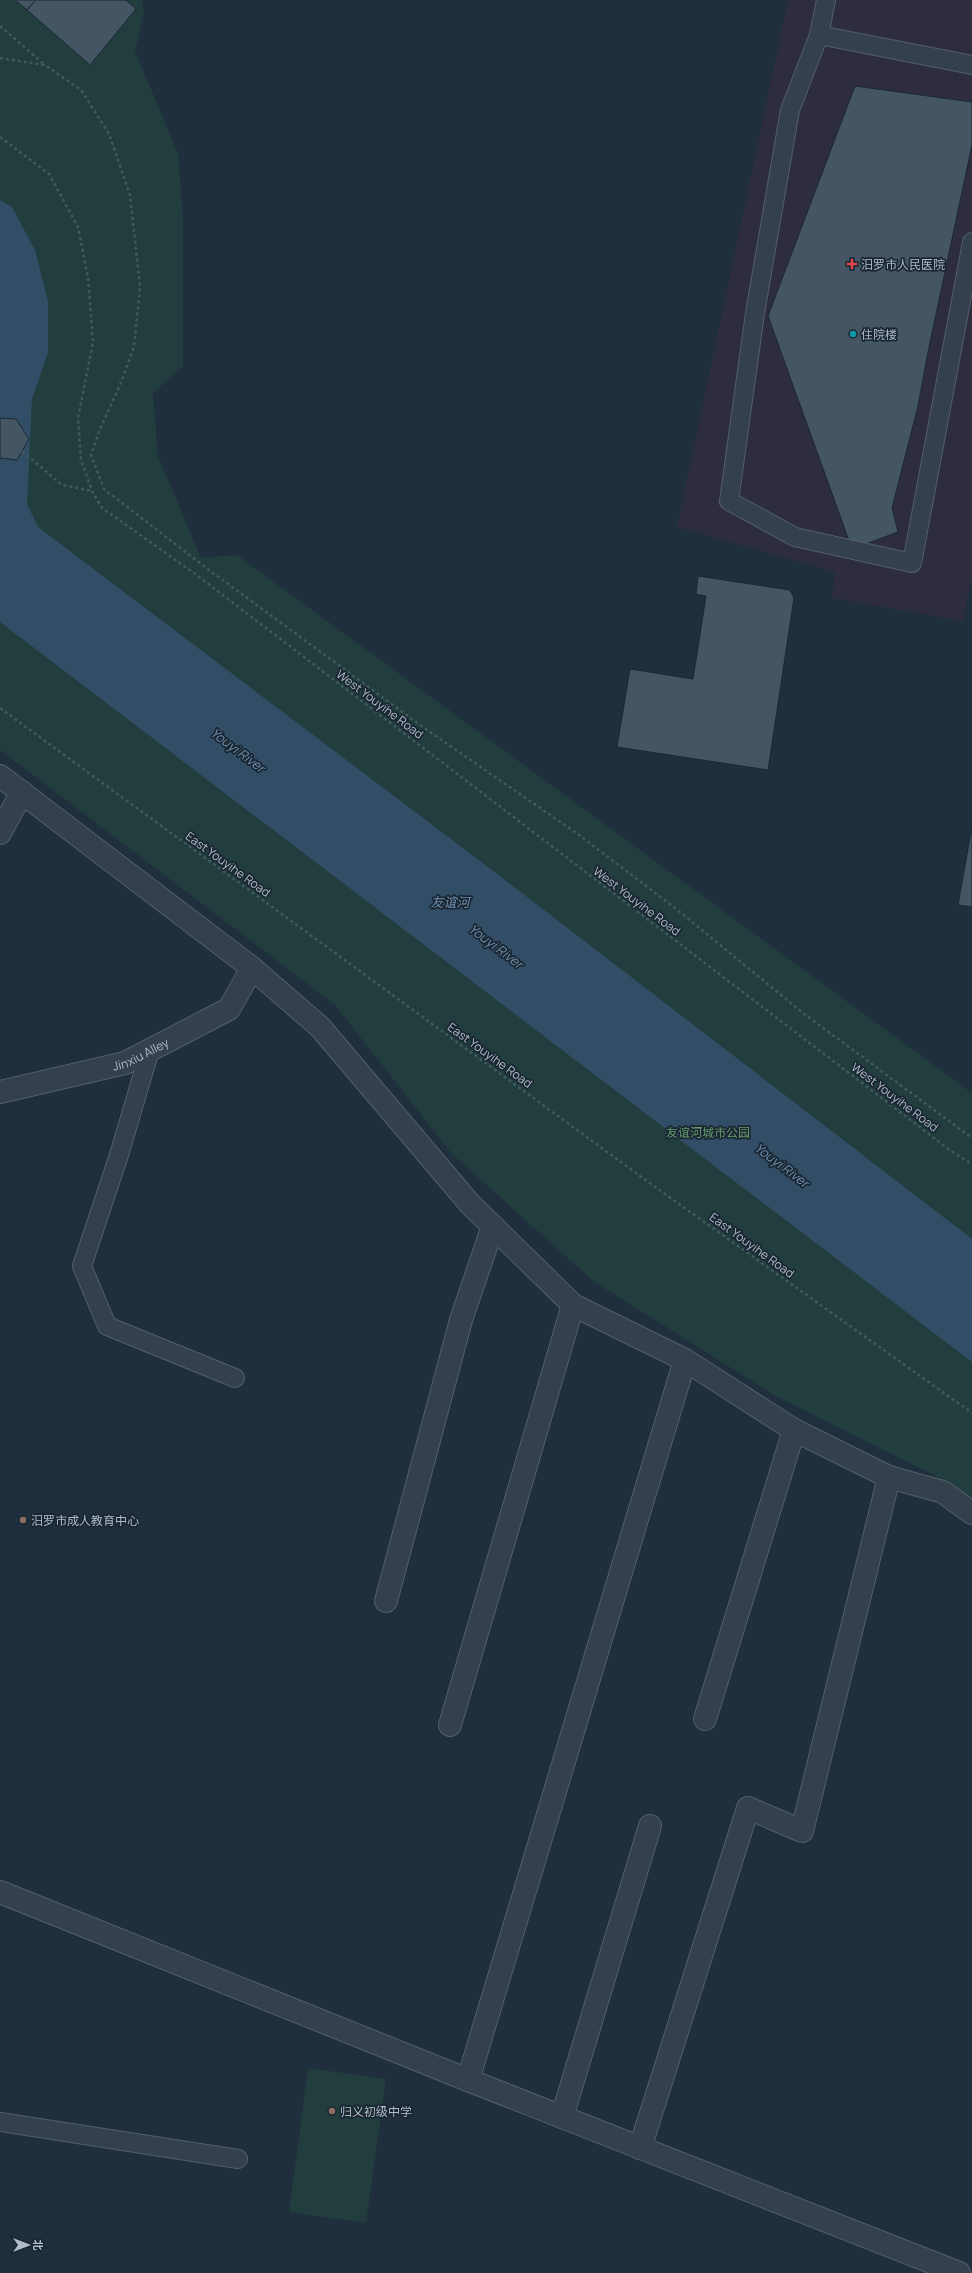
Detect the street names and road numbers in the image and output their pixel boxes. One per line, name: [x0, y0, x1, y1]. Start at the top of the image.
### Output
street label: West Youyihe Road: [333, 666, 427, 742]
street label: East Youyihe Road: [182, 827, 274, 901]
street label: West Youyihe Road: [590, 863, 684, 939]
street label: East Youyihe Road: [444, 1018, 536, 1092]
street label: Jinxiu Alley: [111, 1033, 172, 1074]
street label: West Youyihe Road: [848, 1059, 942, 1135]
street label: East Youyihe Road: [706, 1208, 798, 1282]

